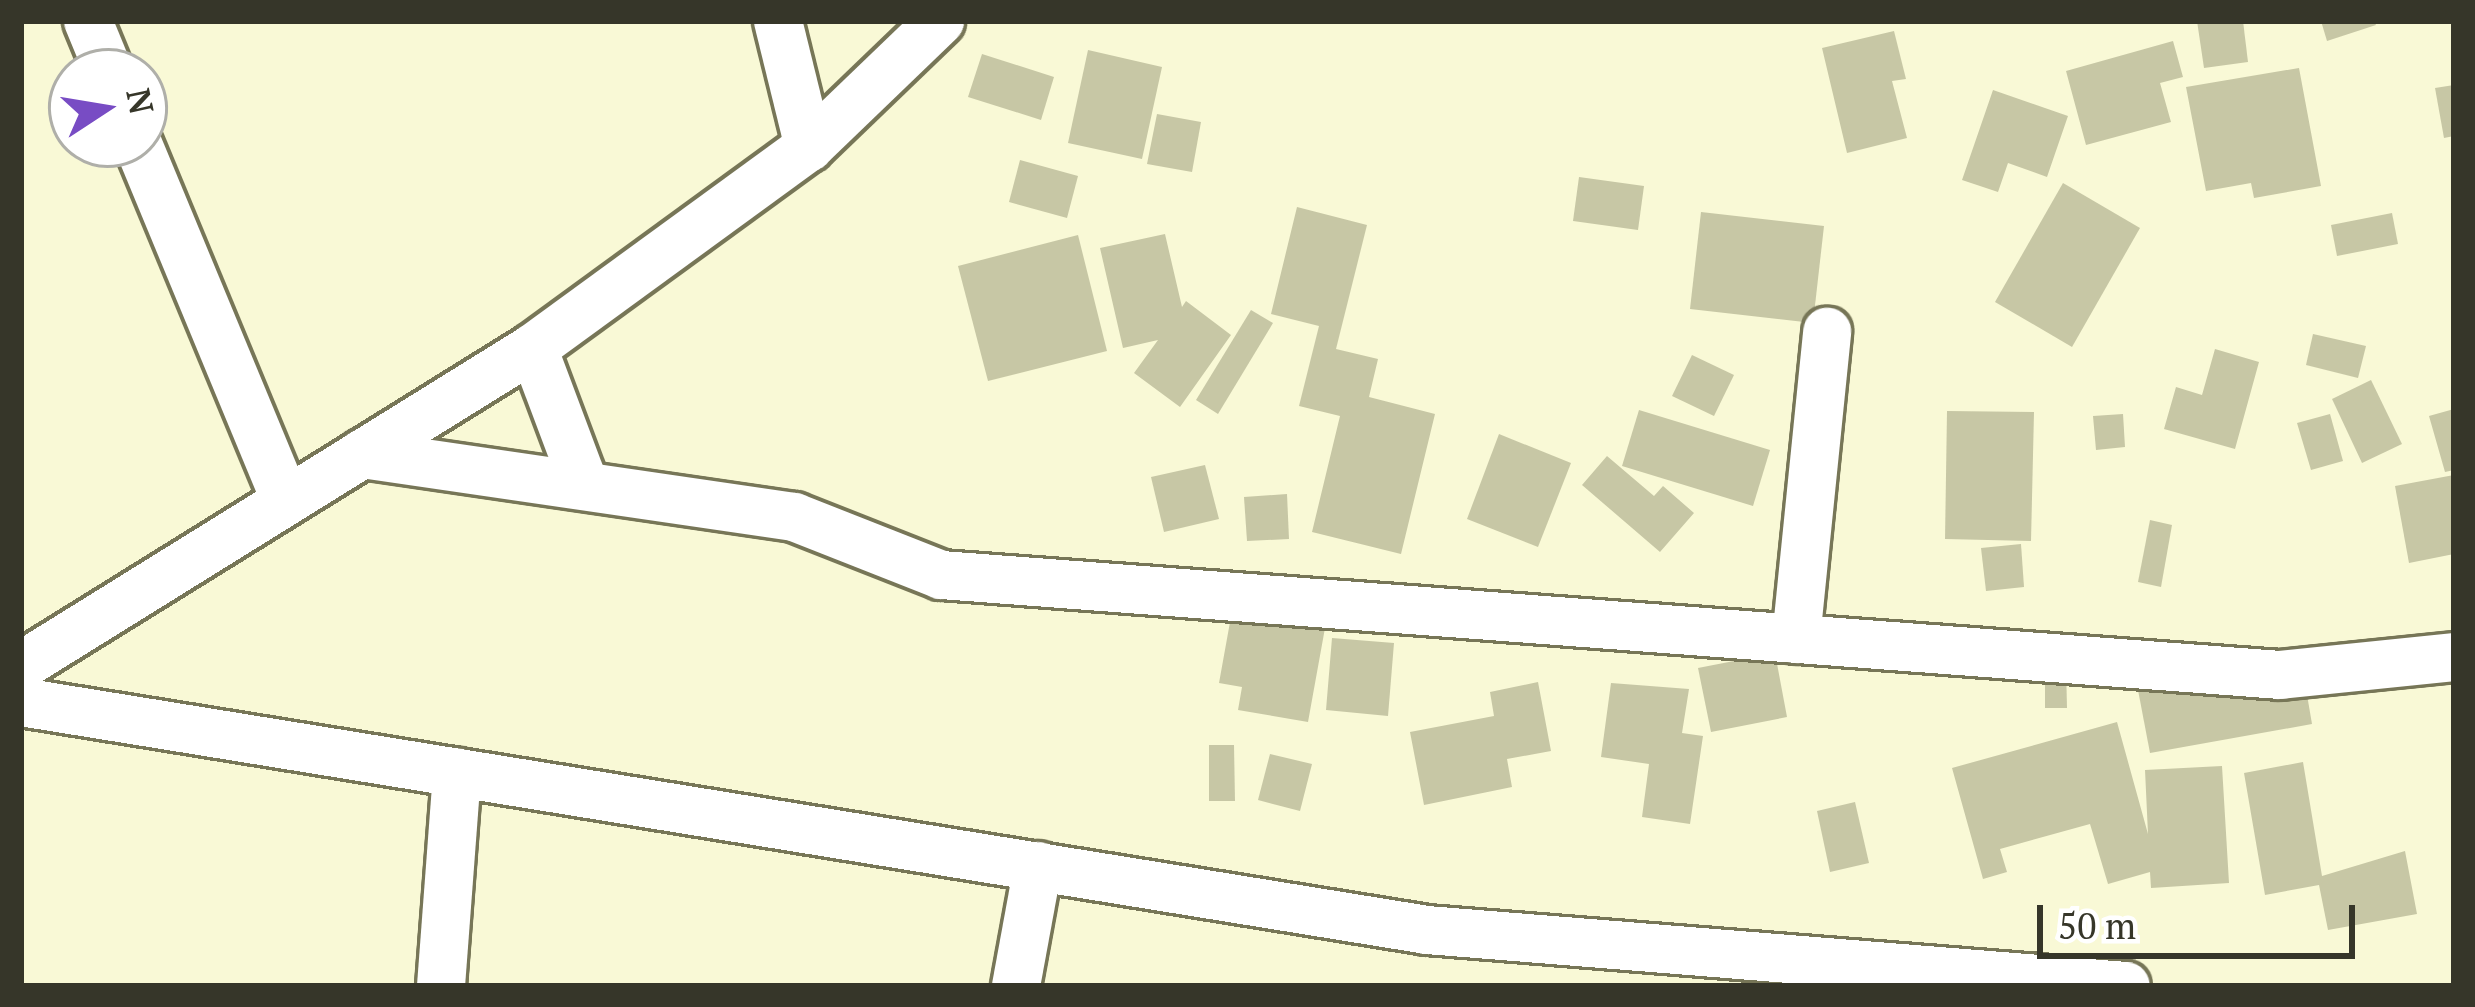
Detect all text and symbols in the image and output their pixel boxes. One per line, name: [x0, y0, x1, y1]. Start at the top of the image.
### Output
north arrow: [48, 48, 168, 168]
text: N: [117, 84, 164, 118]
scale bar: [2043, 881, 2361, 955]
text: 50 m: [2058, 902, 2136, 949]

